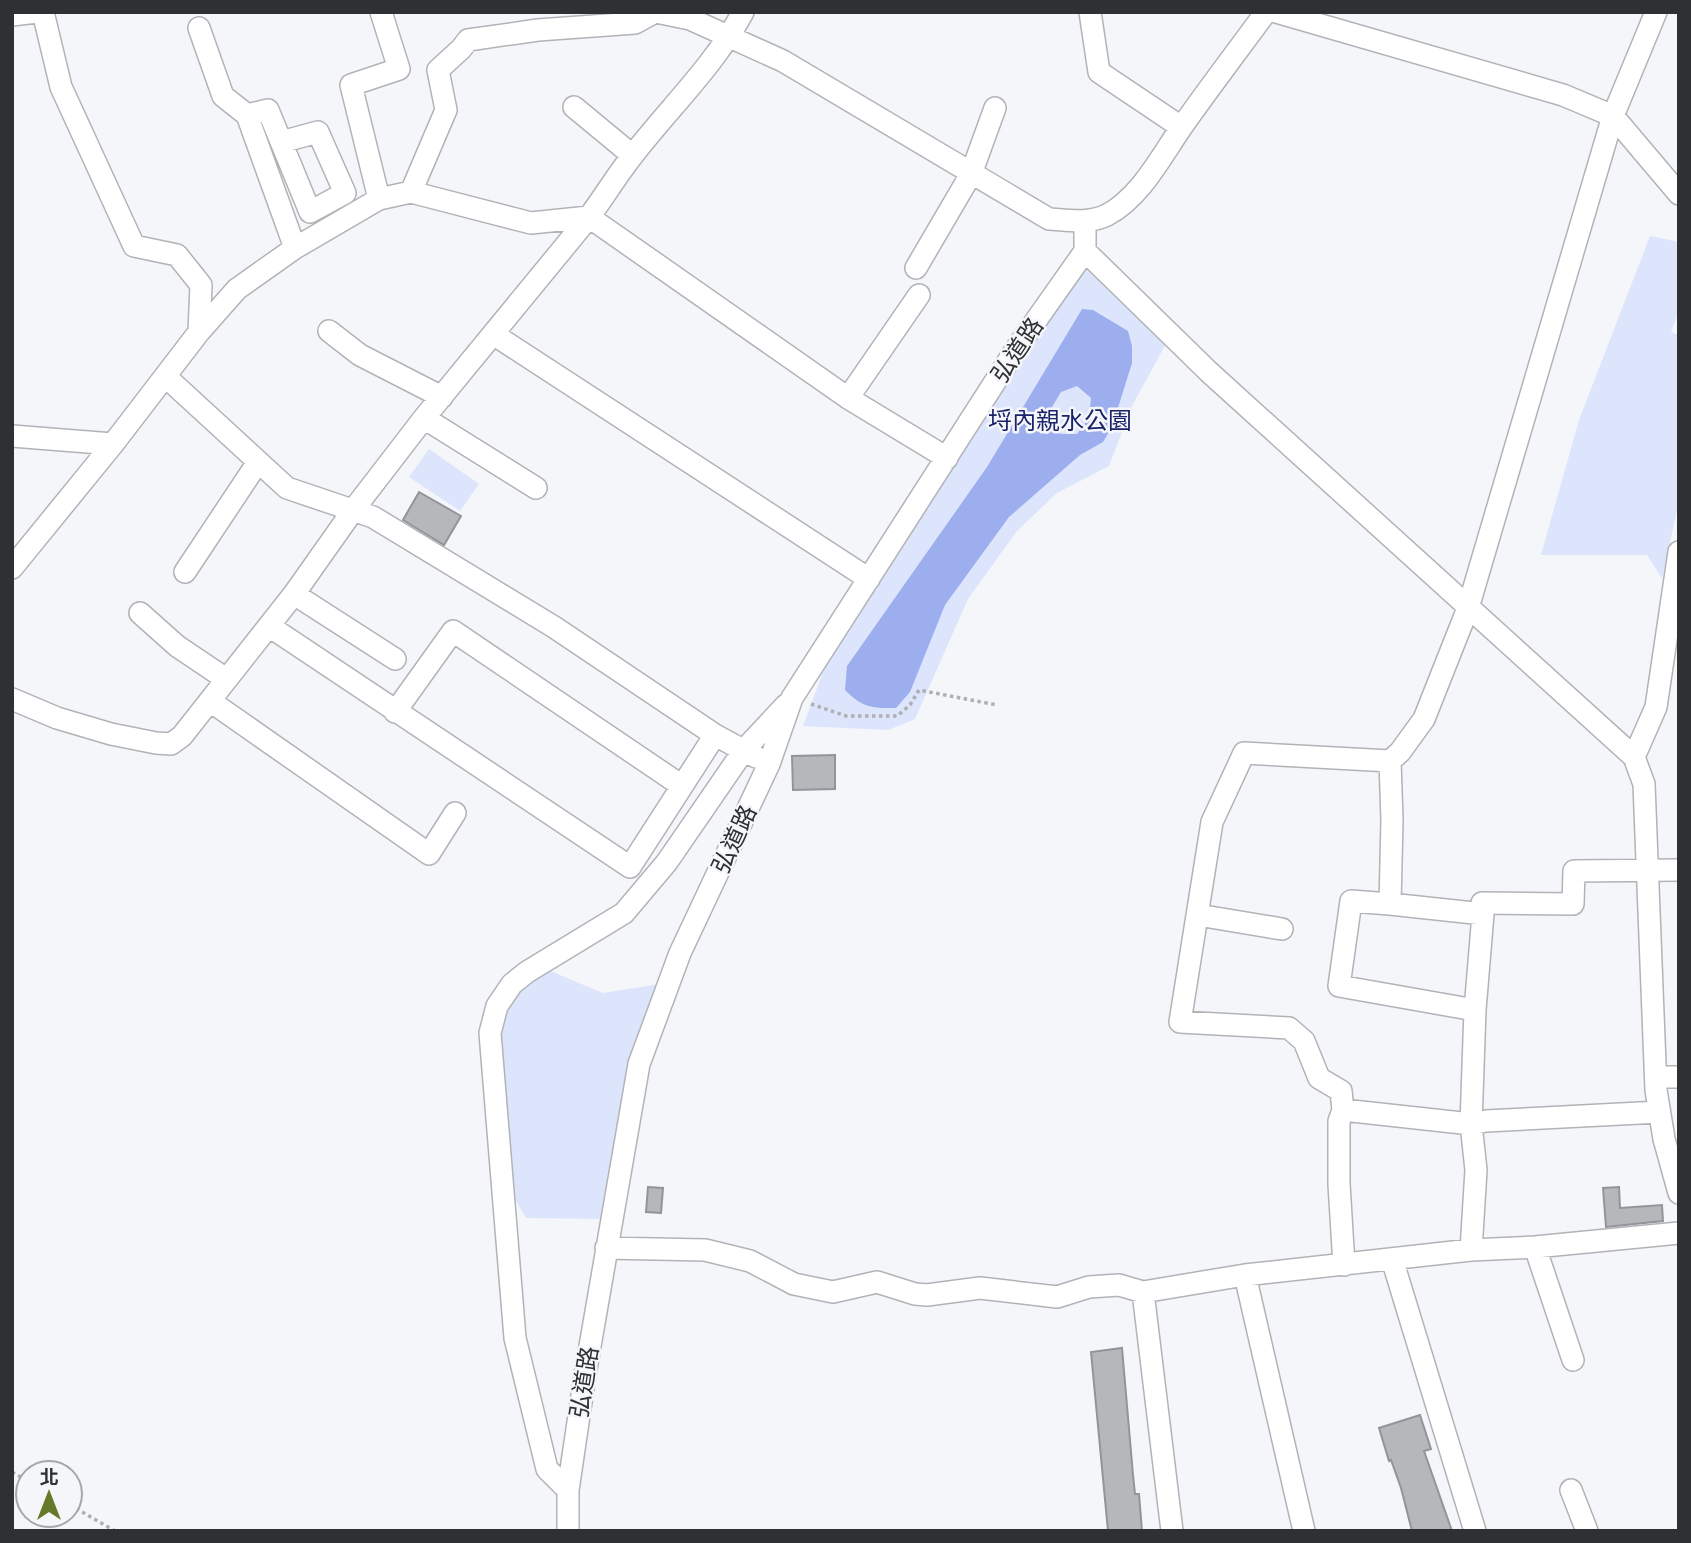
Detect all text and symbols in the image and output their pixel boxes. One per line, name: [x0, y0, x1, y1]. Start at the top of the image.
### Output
street label: 弘道路: [983, 311, 1051, 389]
park label: 埒內親水公園: [988, 404, 1132, 437]
street label: 弘道路: [704, 799, 764, 879]
street label: 弘道路: [562, 1344, 606, 1420]
north arrow: [14, 1459, 84, 1529]
text: 北: [39, 1464, 59, 1491]

